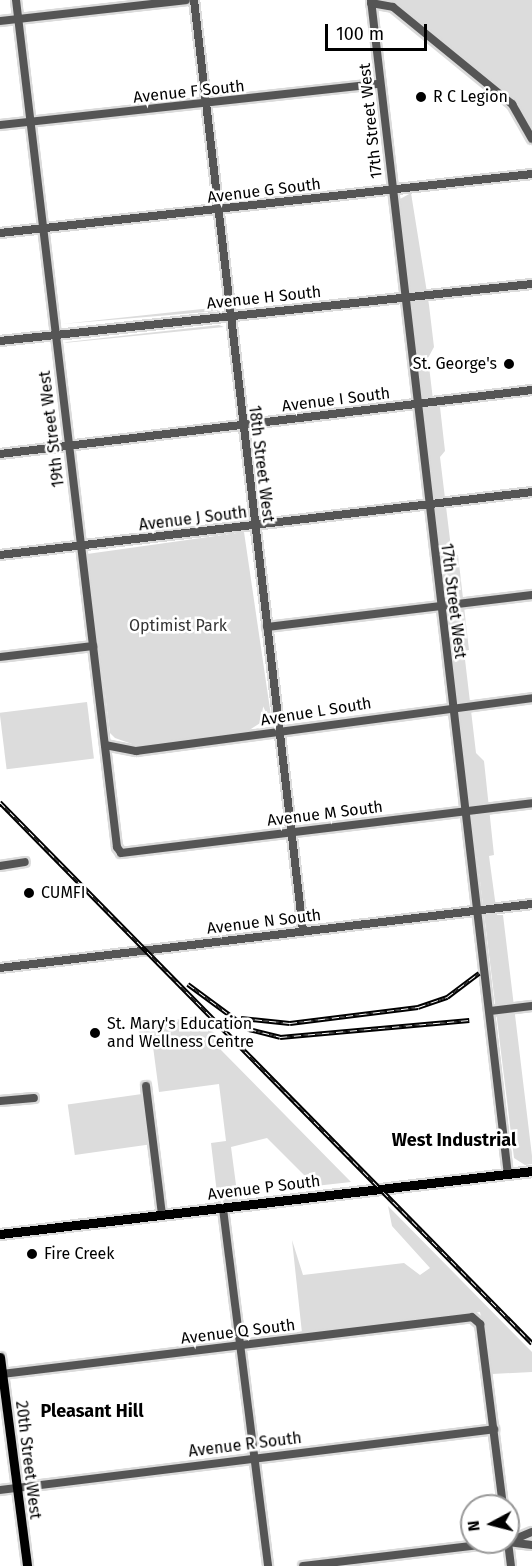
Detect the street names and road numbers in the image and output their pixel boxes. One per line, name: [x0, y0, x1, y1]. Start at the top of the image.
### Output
street label: 17th Street West: [355, 62, 387, 180]
street label: Avenue F South: [132, 77, 246, 107]
street label: Avenue G South: [206, 175, 322, 207]
street label: Avenue H South: [206, 282, 322, 314]
street label: 19th Street West: [35, 370, 69, 488]
street label: Avenue I South: [281, 384, 391, 416]
street label: 18th Street West: [244, 404, 278, 524]
street label: Avenue J South: [138, 503, 248, 535]
street label: 17th Street West: [436, 542, 470, 660]
street label: Avenue L South: [259, 694, 373, 730]
street label: Avenue M South: [266, 797, 384, 831]
street label: Avenue N South: [206, 905, 322, 939]
street label: Avenue P South: [207, 1172, 321, 1204]
street label: Avenue Q South: [180, 1315, 296, 1349]
street label: 20th Street West: [11, 1400, 45, 1520]
street label: Avenue R South: [187, 1429, 303, 1461]

